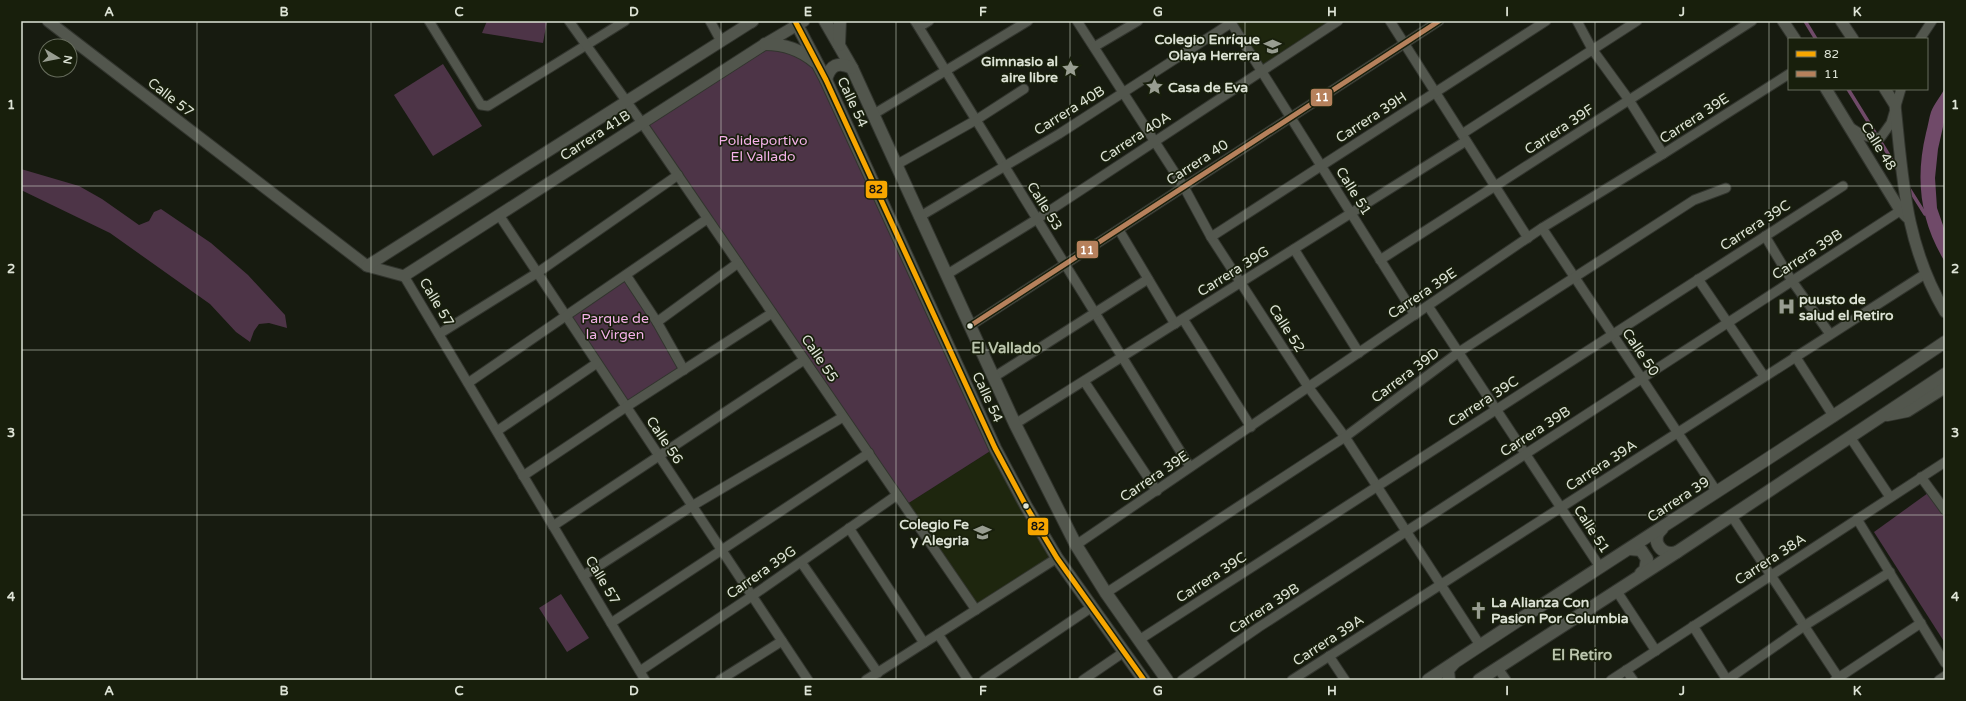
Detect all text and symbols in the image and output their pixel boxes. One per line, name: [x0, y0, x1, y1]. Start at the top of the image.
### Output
text: A: [104, 4, 114, 20]
text: B: [279, 4, 289, 20]
text: C: [454, 4, 464, 20]
text: D: [629, 4, 639, 20]
text: E: [804, 4, 812, 20]
text: F: [979, 4, 987, 20]
text: G: [1153, 4, 1163, 20]
text: H: [1327, 4, 1337, 20]
text: I: [1505, 4, 1509, 20]
text: J: [1678, 4, 1685, 20]
text: K: [1853, 4, 1862, 20]
place label: Colegio Enríque Olaya Herrera: [1155, 31, 1260, 64]
school or university icon: Colegio Enríque Olaya Herrera: [1263, 37, 1283, 57]
north arrow: [38, 38, 78, 78]
legend: [1788, 38, 1928, 90]
text: 82: [1824, 47, 1839, 61]
place label: Gimnasio al aire libre: [981, 53, 1058, 86]
text: N: [60, 54, 75, 65]
place icon: Gimnasio al aire libre: [1061, 59, 1081, 79]
text: 11: [1824, 67, 1839, 81]
street label: Calle 57: [144, 74, 197, 121]
street label: Calle 54: [833, 74, 872, 130]
place icon: Casa de Eva: [1145, 77, 1165, 97]
place label: Casa de Eva: [1168, 79, 1248, 96]
street label: Carrera 40B: [1031, 82, 1108, 139]
line badge: 11: [1310, 88, 1333, 107]
street label: Carrera 39H: [1333, 88, 1410, 147]
street label: Carrera 39E: [1656, 90, 1732, 147]
text: 11: [1315, 91, 1329, 104]
text: 1: [7, 97, 15, 113]
text: 1: [1951, 97, 1959, 113]
street label: Carrera 39F: [1522, 101, 1597, 158]
street label: Carrera 41B: [557, 106, 634, 164]
street label: Carrera 40A: [1097, 108, 1174, 167]
street label: Calle 48: [1857, 119, 1900, 174]
park label: Polideportivo El Vallado: [719, 132, 807, 165]
street label: Carrera 40: [1163, 136, 1232, 189]
street label: Calle 51: [1332, 164, 1375, 219]
street label: Calle 53: [1023, 179, 1066, 234]
line badge: 82: [865, 180, 888, 199]
text: 82: [869, 183, 883, 196]
street label: Carrera 39C: [1717, 196, 1794, 254]
street label: Carrera 39B: [1769, 225, 1846, 283]
line badge: 11: [1076, 240, 1099, 259]
street label: Carrera 39G: [1194, 243, 1272, 300]
text: 11: [1080, 244, 1094, 257]
text: 2: [7, 261, 15, 277]
text: 2: [1951, 261, 1959, 277]
street label: Carrera 39E: [1385, 264, 1460, 323]
street label: Calle 57: [415, 275, 458, 330]
place label: puusto de salud el Retiro: [1799, 291, 1894, 324]
hospital icon: puusto de salud el Retiro: [1776, 297, 1796, 317]
street label: Calle 52: [1265, 301, 1308, 355]
park label: Parque de la Virgen: [581, 310, 649, 343]
unlabelled marker: [965, 321, 975, 331]
street label: Calle 50: [1619, 325, 1663, 379]
street label: Calle 55: [798, 331, 842, 385]
district label: El Vallado: [971, 339, 1041, 357]
street label: Carrera 39D: [1368, 344, 1443, 407]
street label: Calle 54: [968, 369, 1007, 425]
street label: Carrera 39C: [1445, 372, 1522, 430]
street label: Carrera 39B: [1497, 402, 1574, 460]
street label: Calle 56: [643, 413, 687, 467]
text: 3: [7, 425, 15, 441]
text: 3: [1951, 425, 1959, 441]
street label: Carrera 39A: [1563, 436, 1640, 495]
street label: Carrera 39E: [1117, 447, 1192, 506]
street label: Carrera 39: [1644, 473, 1712, 526]
unlabelled marker: [1021, 501, 1031, 511]
street label: Calle 51: [1570, 502, 1613, 556]
place label: Colegio Fe y Alegria: [899, 516, 969, 549]
line badge: 82: [1027, 517, 1049, 536]
text: 82: [1031, 520, 1045, 533]
school or university icon: Colegio Fe y Alegria: [972, 522, 992, 542]
street label: Carrera 38A: [1732, 530, 1809, 589]
street label: Carrera 39G: [723, 542, 799, 603]
street label: Carrera 39C: [1173, 548, 1250, 606]
street label: Calle 57: [581, 553, 624, 608]
street label: Carrera 39B: [1226, 579, 1303, 637]
text: 4: [7, 589, 16, 605]
text: 4: [1951, 589, 1960, 605]
place label: La Alianza Con Pasion Por Columbia: [1491, 594, 1629, 627]
church icon: La Alianza Con Pasion Por Columbia: [1468, 600, 1488, 620]
street label: Carrera 39A: [1290, 611, 1367, 670]
district label: El Retiro: [1552, 646, 1612, 664]
text: A: [104, 683, 114, 699]
text: B: [279, 683, 289, 699]
text: C: [454, 683, 464, 699]
text: D: [629, 683, 639, 699]
text: E: [804, 683, 812, 699]
text: F: [979, 683, 987, 699]
text: G: [1153, 683, 1163, 699]
text: H: [1327, 683, 1337, 699]
text: I: [1505, 683, 1509, 699]
text: J: [1678, 683, 1685, 699]
text: K: [1853, 683, 1862, 699]

